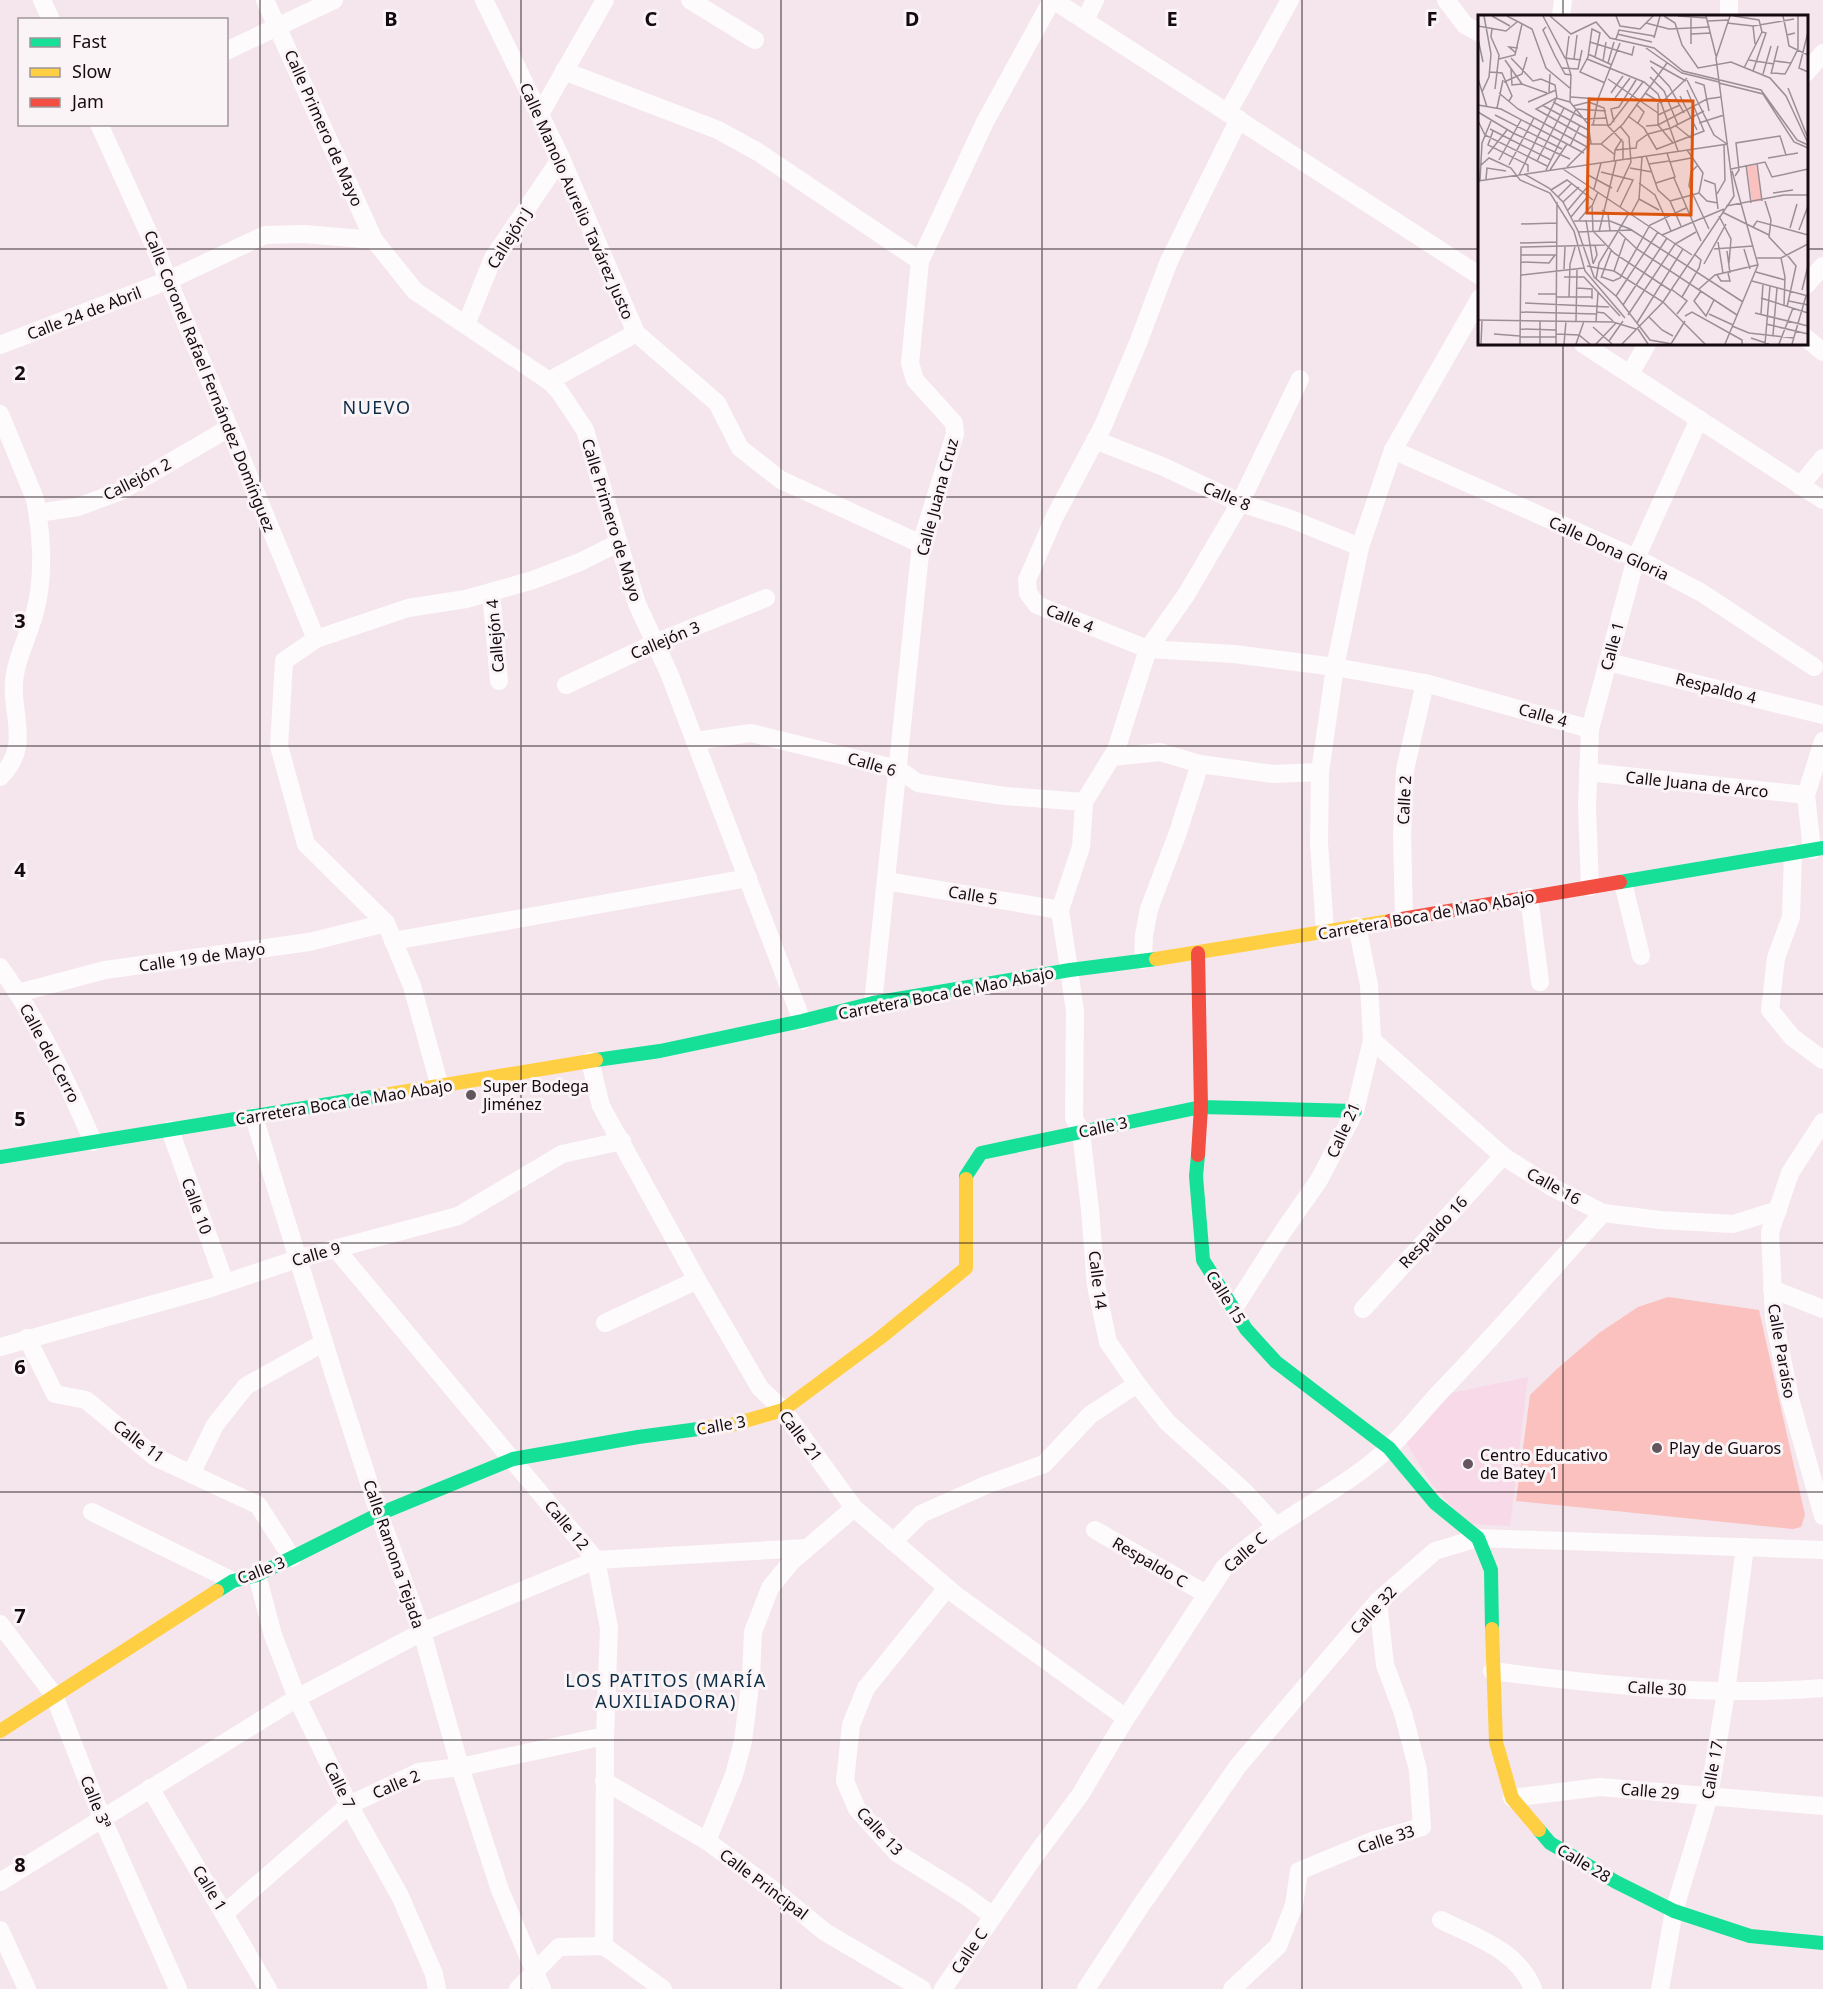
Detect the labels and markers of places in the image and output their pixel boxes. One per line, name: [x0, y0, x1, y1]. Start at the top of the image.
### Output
place label: Super Bodega Jiménez: [481, 1075, 589, 1115]
marker: Super Bodega Jiménez: [464, 1088, 478, 1102]
place label: Play de Guaros: [1669, 1437, 1781, 1459]
marker: Play de Guaros: [1650, 1441, 1664, 1455]
place label: Centro Educativo de Batey 1: [1480, 1444, 1608, 1484]
marker: Centro Educativo de Batey 1: [1461, 1457, 1475, 1471]

